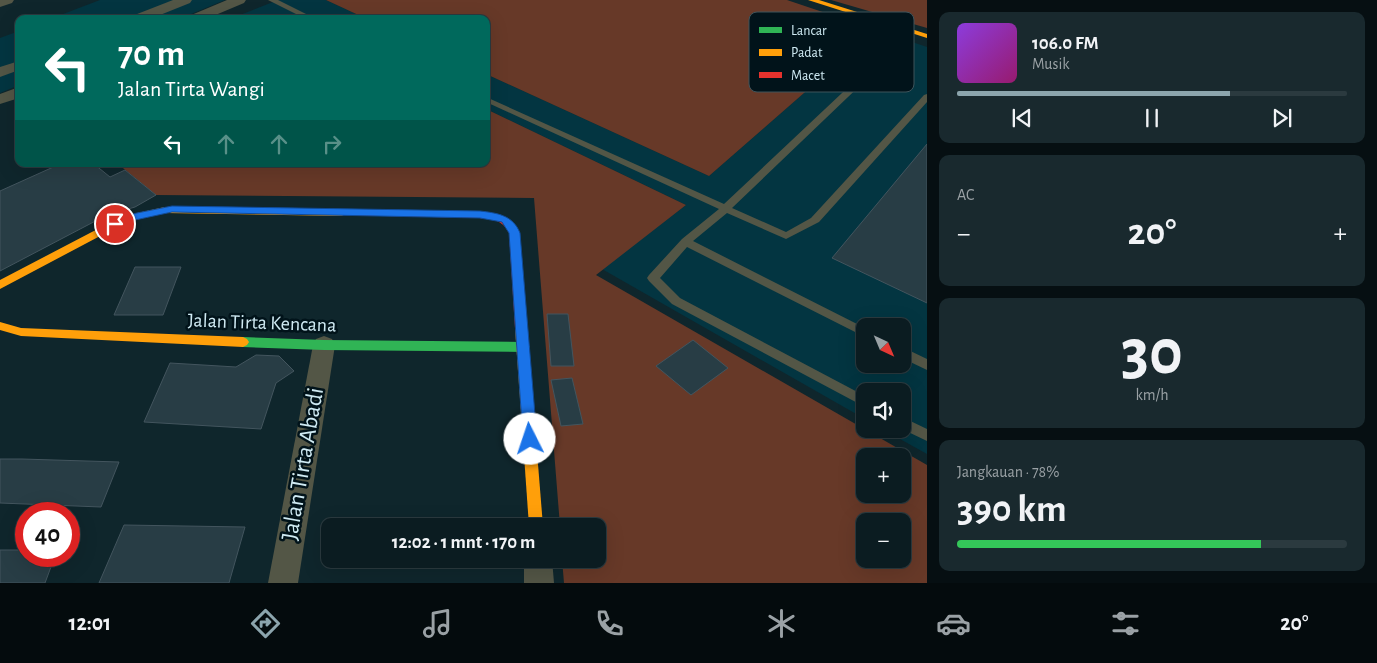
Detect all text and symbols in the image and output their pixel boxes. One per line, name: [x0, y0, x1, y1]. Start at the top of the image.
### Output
legend: [749, 12, 914, 92]
text: Lancar: [791, 24, 827, 38]
text: 106.0 FM: [1032, 34, 1099, 53]
icon: left: [35, 35, 100, 100]
text: 70 m: [118, 37, 185, 72]
text: Padat: [791, 46, 823, 60]
text: Musik: [1032, 56, 1070, 72]
text: Macet: [791, 69, 825, 83]
text: Jalan Tirta Wangi: [118, 78, 265, 100]
icon: previous: [1008, 104, 1036, 132]
icon: pause: [1138, 104, 1166, 132]
icon: next: [1268, 104, 1296, 132]
icon: left: [159, 130, 187, 158]
icon: ahead: [212, 130, 240, 158]
icon: ahead: [265, 130, 293, 158]
icon: right: [318, 130, 346, 158]
text: AC: [957, 187, 974, 203]
pin: [94, 203, 136, 245]
icon: arrive: [101, 210, 129, 238]
text: 20°: [1128, 214, 1176, 252]
text: −: [957, 220, 970, 248]
text: +: [1334, 220, 1347, 248]
street label: Jalan Tirta Kencana: [187, 310, 337, 336]
north arrow: [856, 318, 911, 372]
map controls: [856, 318, 911, 568]
text: 30: [1121, 321, 1183, 386]
button: sound: [856, 383, 911, 438]
street label: Jalan Tirta Abadi: [278, 386, 328, 542]
text: km/h: [1135, 387, 1169, 403]
position arrow: [503, 412, 555, 464]
button: +: [856, 448, 911, 503]
text: Jangkauan · 78%: [957, 464, 1059, 480]
text: 390 km: [957, 491, 1067, 529]
speed limit sign: 40: [15, 502, 80, 567]
button: −: [856, 513, 911, 568]
text: 12:02 · 1 mnt · 170 m: [392, 533, 535, 552]
icon: directions: [248, 606, 283, 641]
icon: music: [420, 606, 455, 641]
icon: phone: [592, 606, 627, 641]
icon: climate: [764, 606, 799, 641]
icon: car: [936, 606, 971, 641]
icon: filters: [1108, 606, 1143, 641]
text: 12:01: [69, 612, 111, 634]
text: 20°: [1280, 612, 1308, 634]

